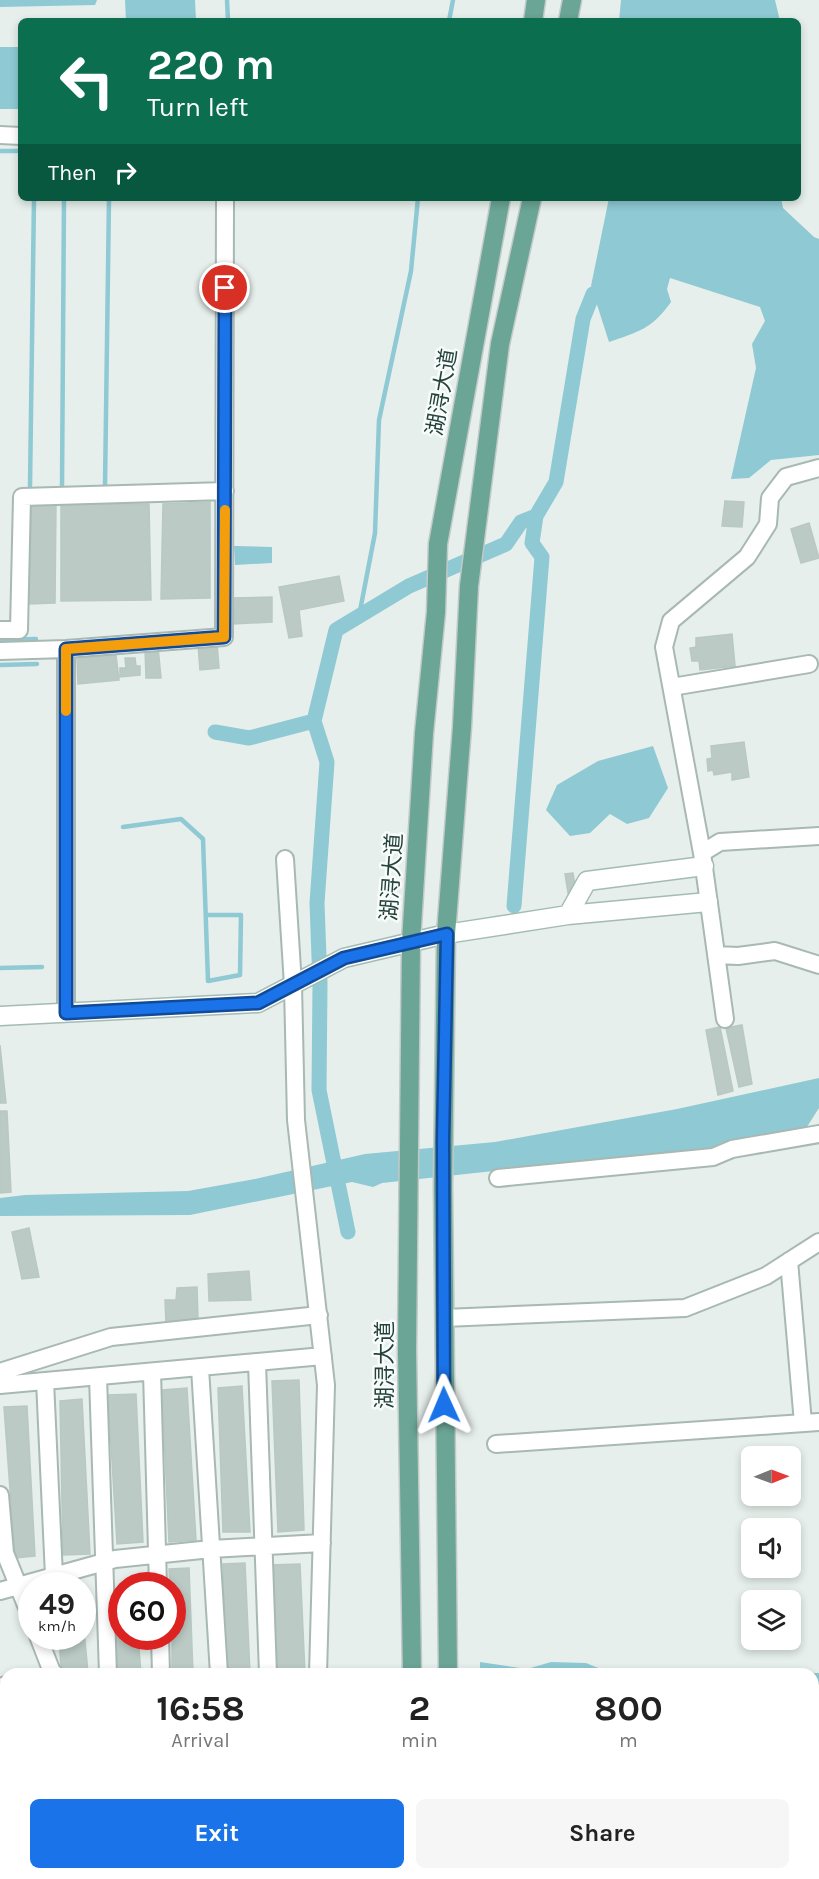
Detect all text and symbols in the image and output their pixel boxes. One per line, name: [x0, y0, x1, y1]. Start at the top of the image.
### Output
text: 220 m: [147, 40, 275, 90]
icon: left: [48, 42, 126, 120]
text: Turn left: [147, 91, 248, 123]
icon: right: [109, 156, 142, 189]
text: Then: [48, 160, 97, 186]
pin: [199, 262, 250, 313]
icon: arrive: [208, 271, 241, 304]
street label: 湖浔大道: [422, 347, 462, 438]
street label: 湖浔大道: [376, 832, 408, 922]
street label: 湖浔大道: [372, 1321, 398, 1409]
position arrow: [412, 1373, 476, 1437]
north arrow: [741, 1446, 801, 1506]
map controls: [741, 1446, 801, 1650]
button: sound: [741, 1518, 801, 1578]
speed limit sign: 60: [108, 1572, 186, 1650]
text: 49: [39, 1586, 75, 1622]
button: layers: [741, 1590, 801, 1650]
text: km/h: [38, 1617, 76, 1635]
text: 16:58: [156, 1687, 245, 1729]
text: 2: [408, 1687, 430, 1729]
text: 800: [594, 1687, 663, 1729]
text: Arrival: [171, 1729, 230, 1752]
text: min: [401, 1729, 438, 1752]
text: m: [619, 1729, 638, 1752]
button: Exit: [30, 1799, 404, 1868]
button: Share: [416, 1799, 789, 1868]

